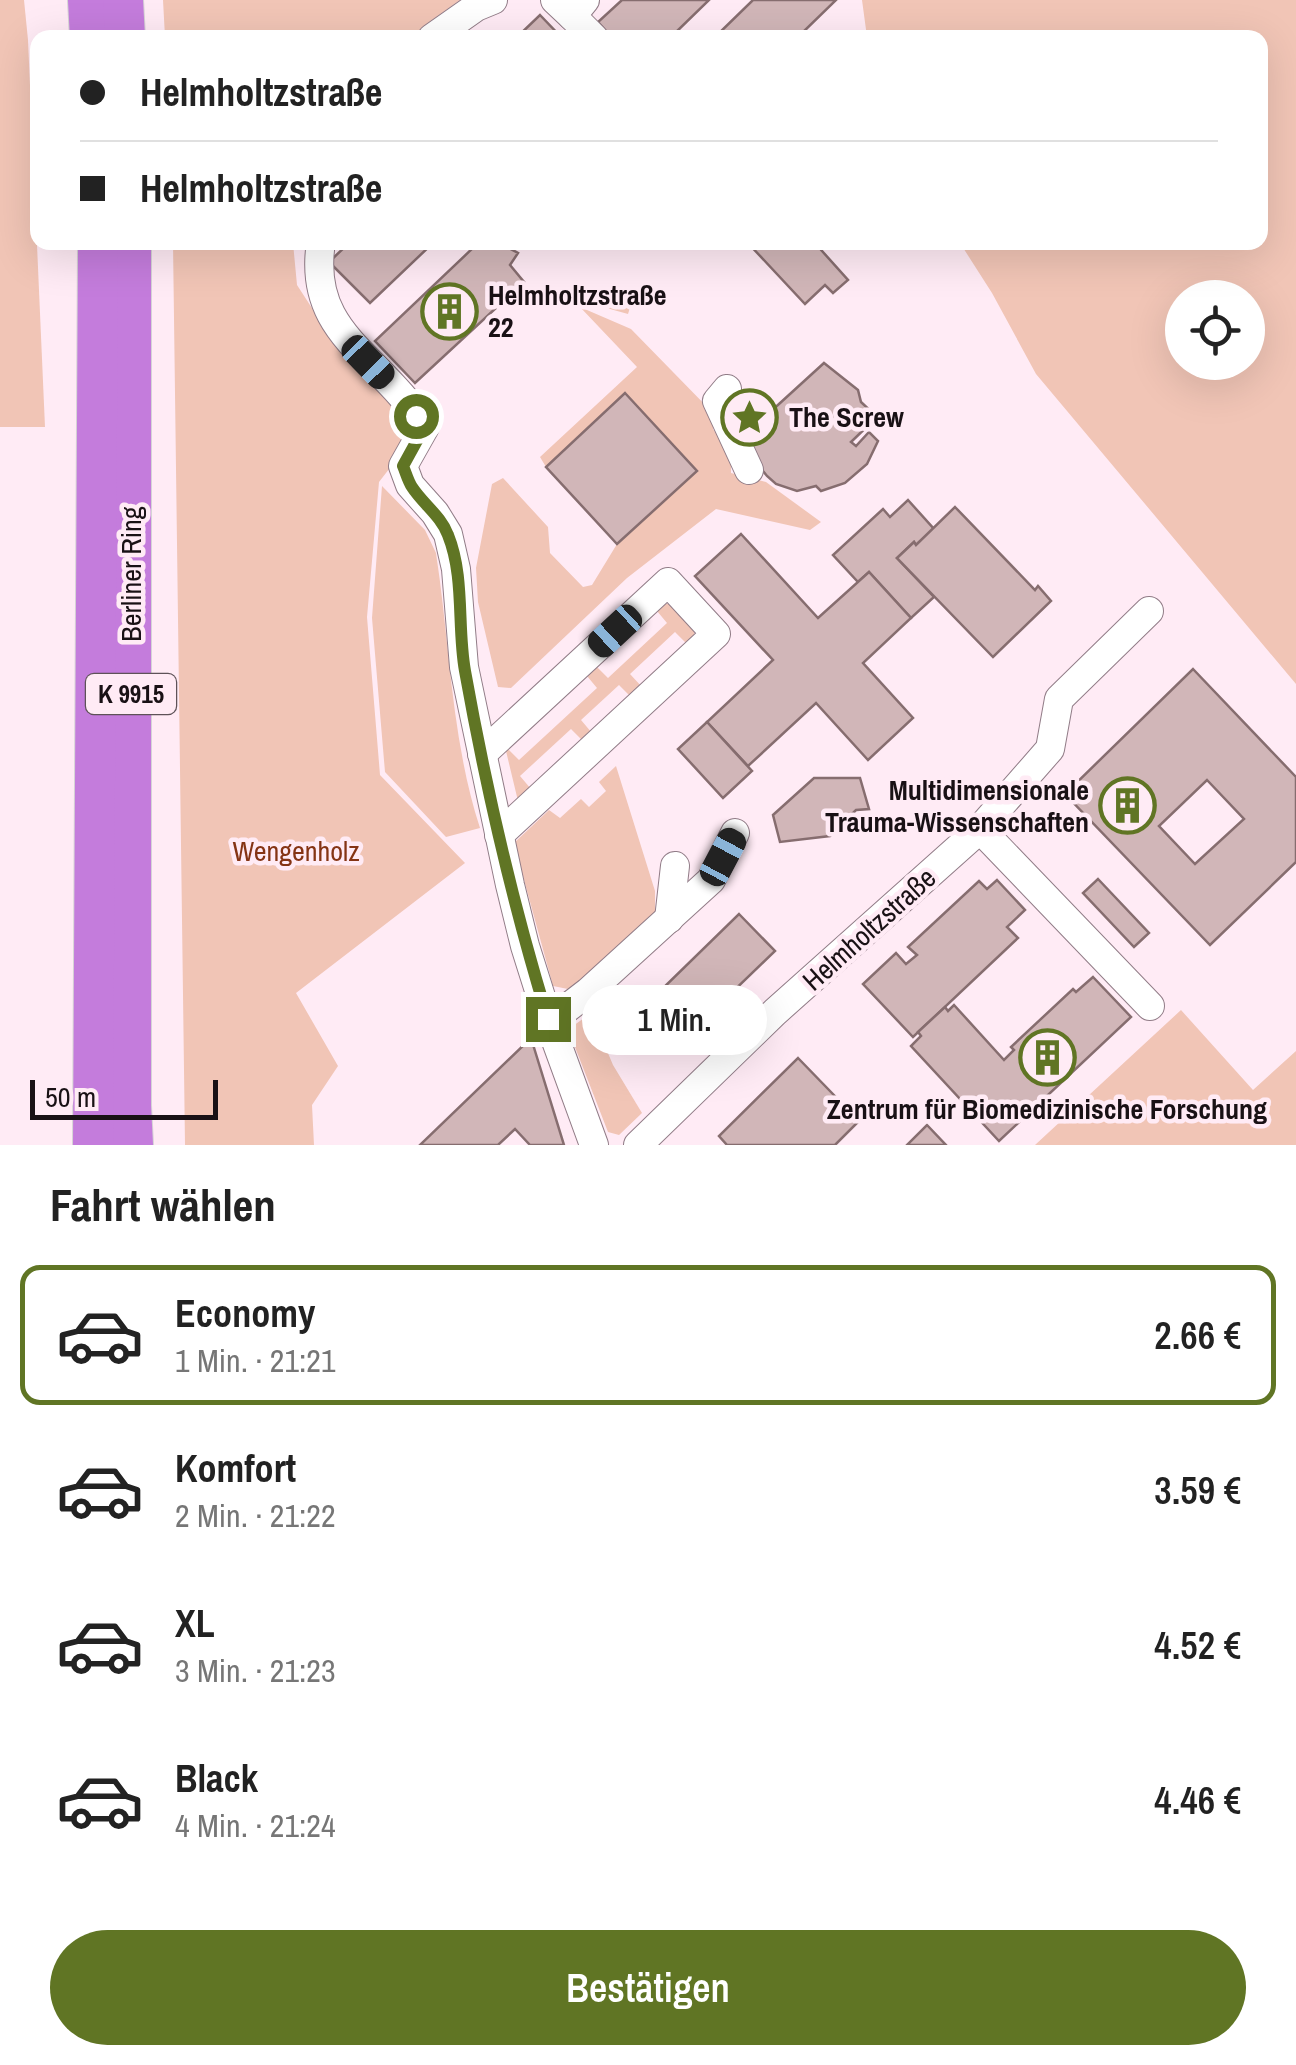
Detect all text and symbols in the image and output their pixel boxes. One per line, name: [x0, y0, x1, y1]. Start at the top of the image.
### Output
text: Helmholtzstraße: [140, 67, 382, 118]
text: Helmholtzstraße: [140, 163, 382, 214]
place label: Helmholtzstraße 22: [488, 276, 667, 346]
map controls: [1165, 280, 1265, 380]
button: locate: [1165, 280, 1265, 380]
building icon: Helmholtzstraße 22: [419, 281, 479, 341]
car: [336, 330, 400, 394]
place icon: The Screw: [720, 387, 780, 447]
route start: [394, 394, 439, 439]
place label: The Screw: [789, 398, 904, 436]
street label: Berliner Ring: [112, 506, 150, 642]
car: [583, 600, 647, 662]
road number: K 9915: [86, 674, 176, 714]
place label: Multidimensionale Trauma-Wissenschaften: [825, 771, 1089, 841]
building icon: Multidimensionale Trauma-Wissenschaften: [1098, 776, 1158, 836]
car: [696, 823, 750, 891]
park label: Wengenholz: [232, 832, 360, 870]
street label: Helmholtzstraße: [794, 859, 944, 999]
callout: 1 Min.: [583, 984, 768, 1054]
route end: [526, 997, 571, 1042]
text: 1 Min.: [638, 998, 711, 1041]
building icon: Zentrum für Biomedizinische Forschung: [1017, 1028, 1077, 1088]
scale bar: [30, 1075, 218, 1120]
text: 50 m: [45, 1078, 96, 1116]
place label: Zentrum für Biomedizinische Forschung: [827, 1090, 1267, 1128]
text: Fahrt wählen: [50, 1174, 276, 1235]
text: Economy: [175, 1288, 315, 1339]
icon: car: [55, 1290, 145, 1380]
text: 2.66 €: [1154, 1310, 1241, 1361]
text: 1 Min. · 21:21: [175, 1339, 335, 1382]
text: Komfort: [175, 1443, 296, 1494]
icon: car: [55, 1445, 145, 1535]
text: 3.59 €: [1154, 1465, 1241, 1516]
text: 2 Min. · 21:22: [175, 1494, 335, 1537]
text: XL: [175, 1598, 215, 1649]
icon: car: [55, 1600, 145, 1690]
text: 4.52 €: [1154, 1620, 1241, 1671]
text: 3 Min. · 21:23: [175, 1649, 335, 1692]
text: Black: [175, 1753, 258, 1804]
icon: car: [55, 1755, 145, 1845]
text: 4.46 €: [1154, 1775, 1241, 1826]
text: 4 Min. · 21:24: [175, 1804, 335, 1847]
button: Bestätigen: [50, 1930, 1246, 2045]

